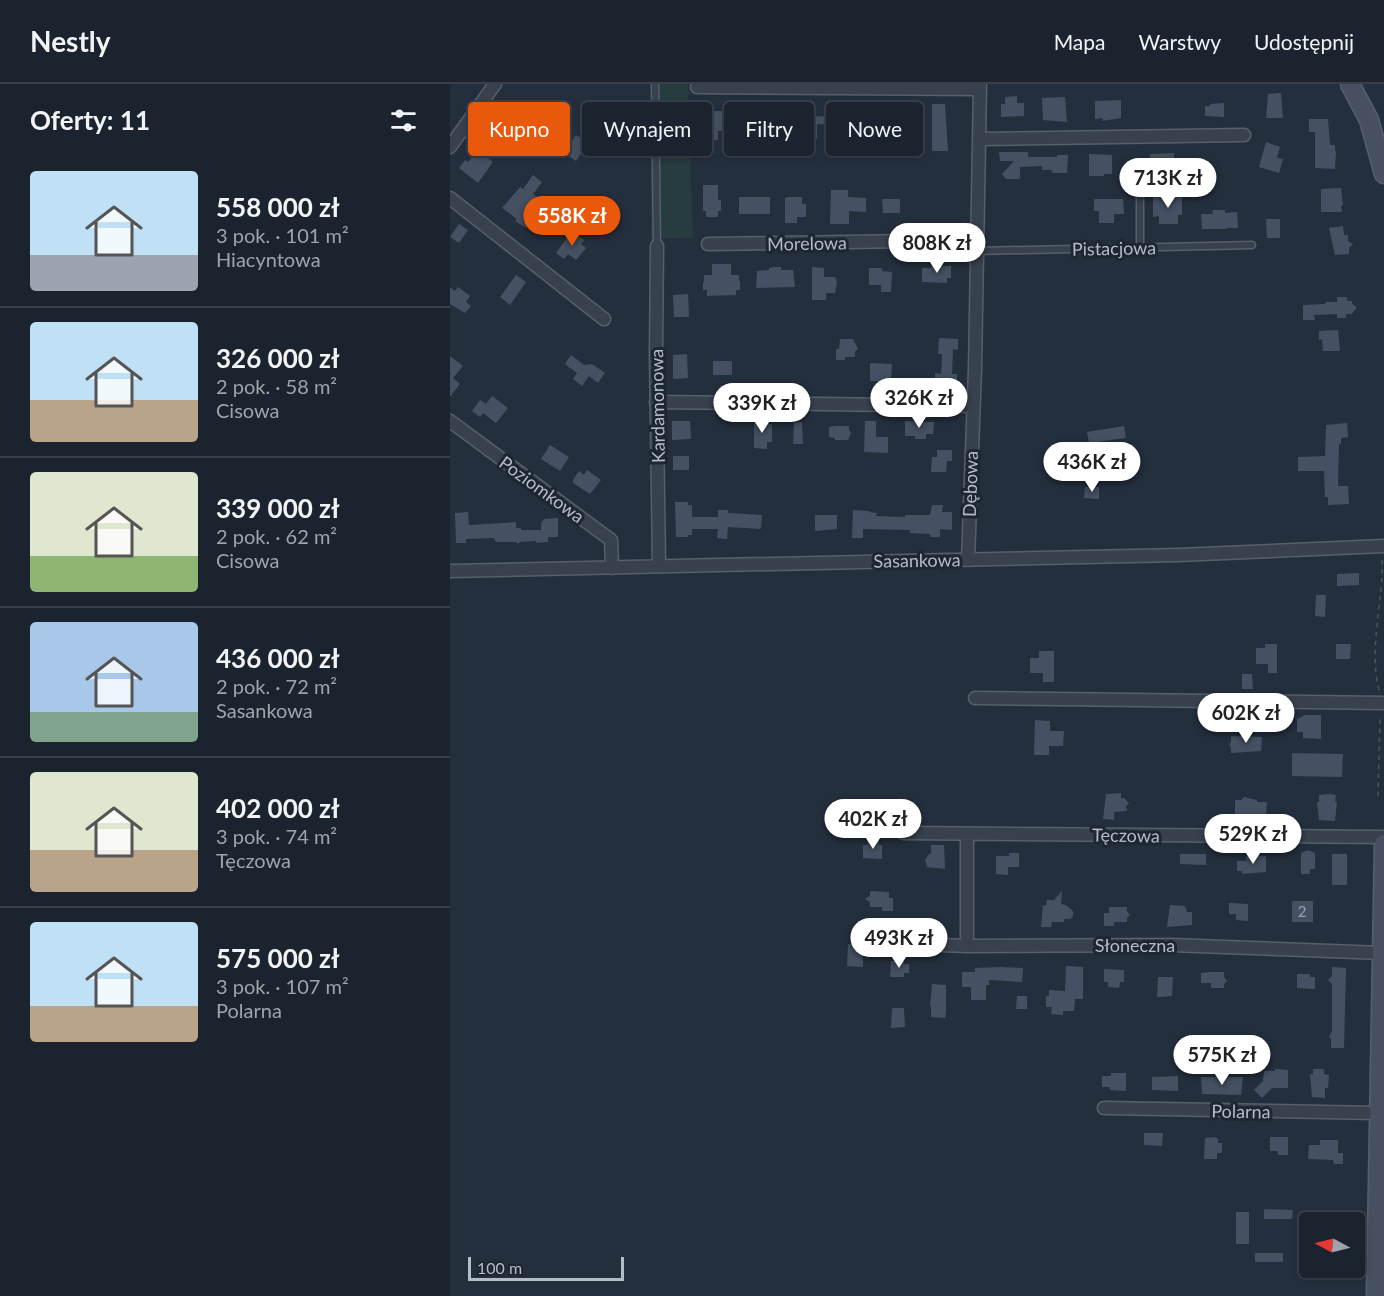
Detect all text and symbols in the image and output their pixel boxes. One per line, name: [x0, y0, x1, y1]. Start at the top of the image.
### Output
text: Nestly: [30, 24, 111, 58]
text: Mapa: [1054, 29, 1106, 54]
text: Warstwy: [1139, 29, 1221, 54]
text: Udostępnij: [1254, 29, 1354, 54]
chip: Kupno: [468, 102, 570, 156]
chip: Wynajem: [582, 102, 712, 156]
chip: Filtry: [724, 102, 814, 156]
chip: Nowe: [826, 102, 923, 156]
text: Oferty: 11: [30, 104, 150, 136]
icon: filters: [387, 104, 420, 137]
pin: 713K zł: [1113, 158, 1223, 209]
text: 713K zł: [1133, 165, 1203, 189]
text: 558 000 zł: [216, 191, 340, 223]
icon: home: [78, 195, 150, 267]
pin: 558K zł: [517, 196, 627, 247]
text: 558K zł: [537, 203, 607, 227]
text: 3 pok. · 101 m²: [216, 223, 349, 247]
pin: 808K zł: [882, 223, 992, 274]
text: 808K zł: [902, 230, 972, 254]
street label: Morelowa: [767, 231, 847, 255]
street label: Pistacjowa: [1072, 236, 1156, 260]
text: Hiacyntowa: [216, 247, 321, 271]
text: 326 000 zł: [216, 342, 340, 374]
icon: home: [78, 346, 150, 418]
street label: Kardamonowa: [645, 349, 669, 463]
text: 2 pok. · 58 m²: [216, 374, 337, 398]
pin: 326K zł: [864, 378, 974, 429]
pin: 339K zł: [707, 383, 817, 434]
text: 326K zł: [884, 385, 954, 409]
text: 339K zł: [727, 390, 797, 414]
text: Cisowa: [216, 398, 280, 422]
pin: 436K zł: [1037, 442, 1147, 493]
text: 436K zł: [1057, 449, 1127, 473]
street label: Poziomkowa: [495, 451, 589, 527]
street label: Dębowa: [958, 451, 982, 517]
text: 339 000 zł: [216, 492, 340, 524]
icon: home: [78, 496, 150, 568]
text: 2 pok. · 62 m²: [216, 524, 337, 548]
text: Cisowa: [216, 548, 280, 572]
street label: Sasankowa: [873, 548, 961, 572]
text: 436 000 zł: [216, 642, 340, 674]
icon: home: [78, 646, 150, 718]
text: 2 pok. · 72 m²: [216, 674, 337, 698]
pin: 602K zł: [1191, 693, 1301, 744]
text: Sasankowa: [216, 698, 313, 722]
text: 602K zł: [1211, 700, 1281, 724]
text: 402 000 zł: [216, 792, 340, 824]
icon: home: [78, 796, 150, 868]
pin: 402K zł: [818, 799, 928, 850]
text: 402K zł: [838, 806, 908, 830]
pin: 529K zł: [1198, 814, 1308, 865]
text: 529K zł: [1218, 821, 1288, 845]
street label: Tęczowa: [1092, 823, 1160, 847]
text: 3 pok. · 74 m²: [216, 824, 337, 848]
text: Tęczowa: [216, 848, 291, 872]
house number: 2: [1298, 902, 1306, 920]
pin: 493K zł: [844, 918, 954, 969]
text: 493K zł: [864, 925, 934, 949]
street label: Słoneczna: [1095, 934, 1175, 956]
text: 575 000 zł: [216, 942, 340, 974]
icon: home: [78, 946, 150, 1018]
text: 3 pok. · 107 m²: [216, 974, 349, 998]
text: Polarna: [216, 998, 282, 1022]
pin: 575K zł: [1167, 1035, 1277, 1086]
text: 575K zł: [1187, 1042, 1257, 1066]
street label: Polarna: [1211, 1099, 1271, 1123]
north arrow: [1299, 1212, 1365, 1278]
map controls: [1299, 1212, 1365, 1278]
scale bar: [468, 1254, 624, 1282]
text: 100 m: [477, 1258, 522, 1277]

